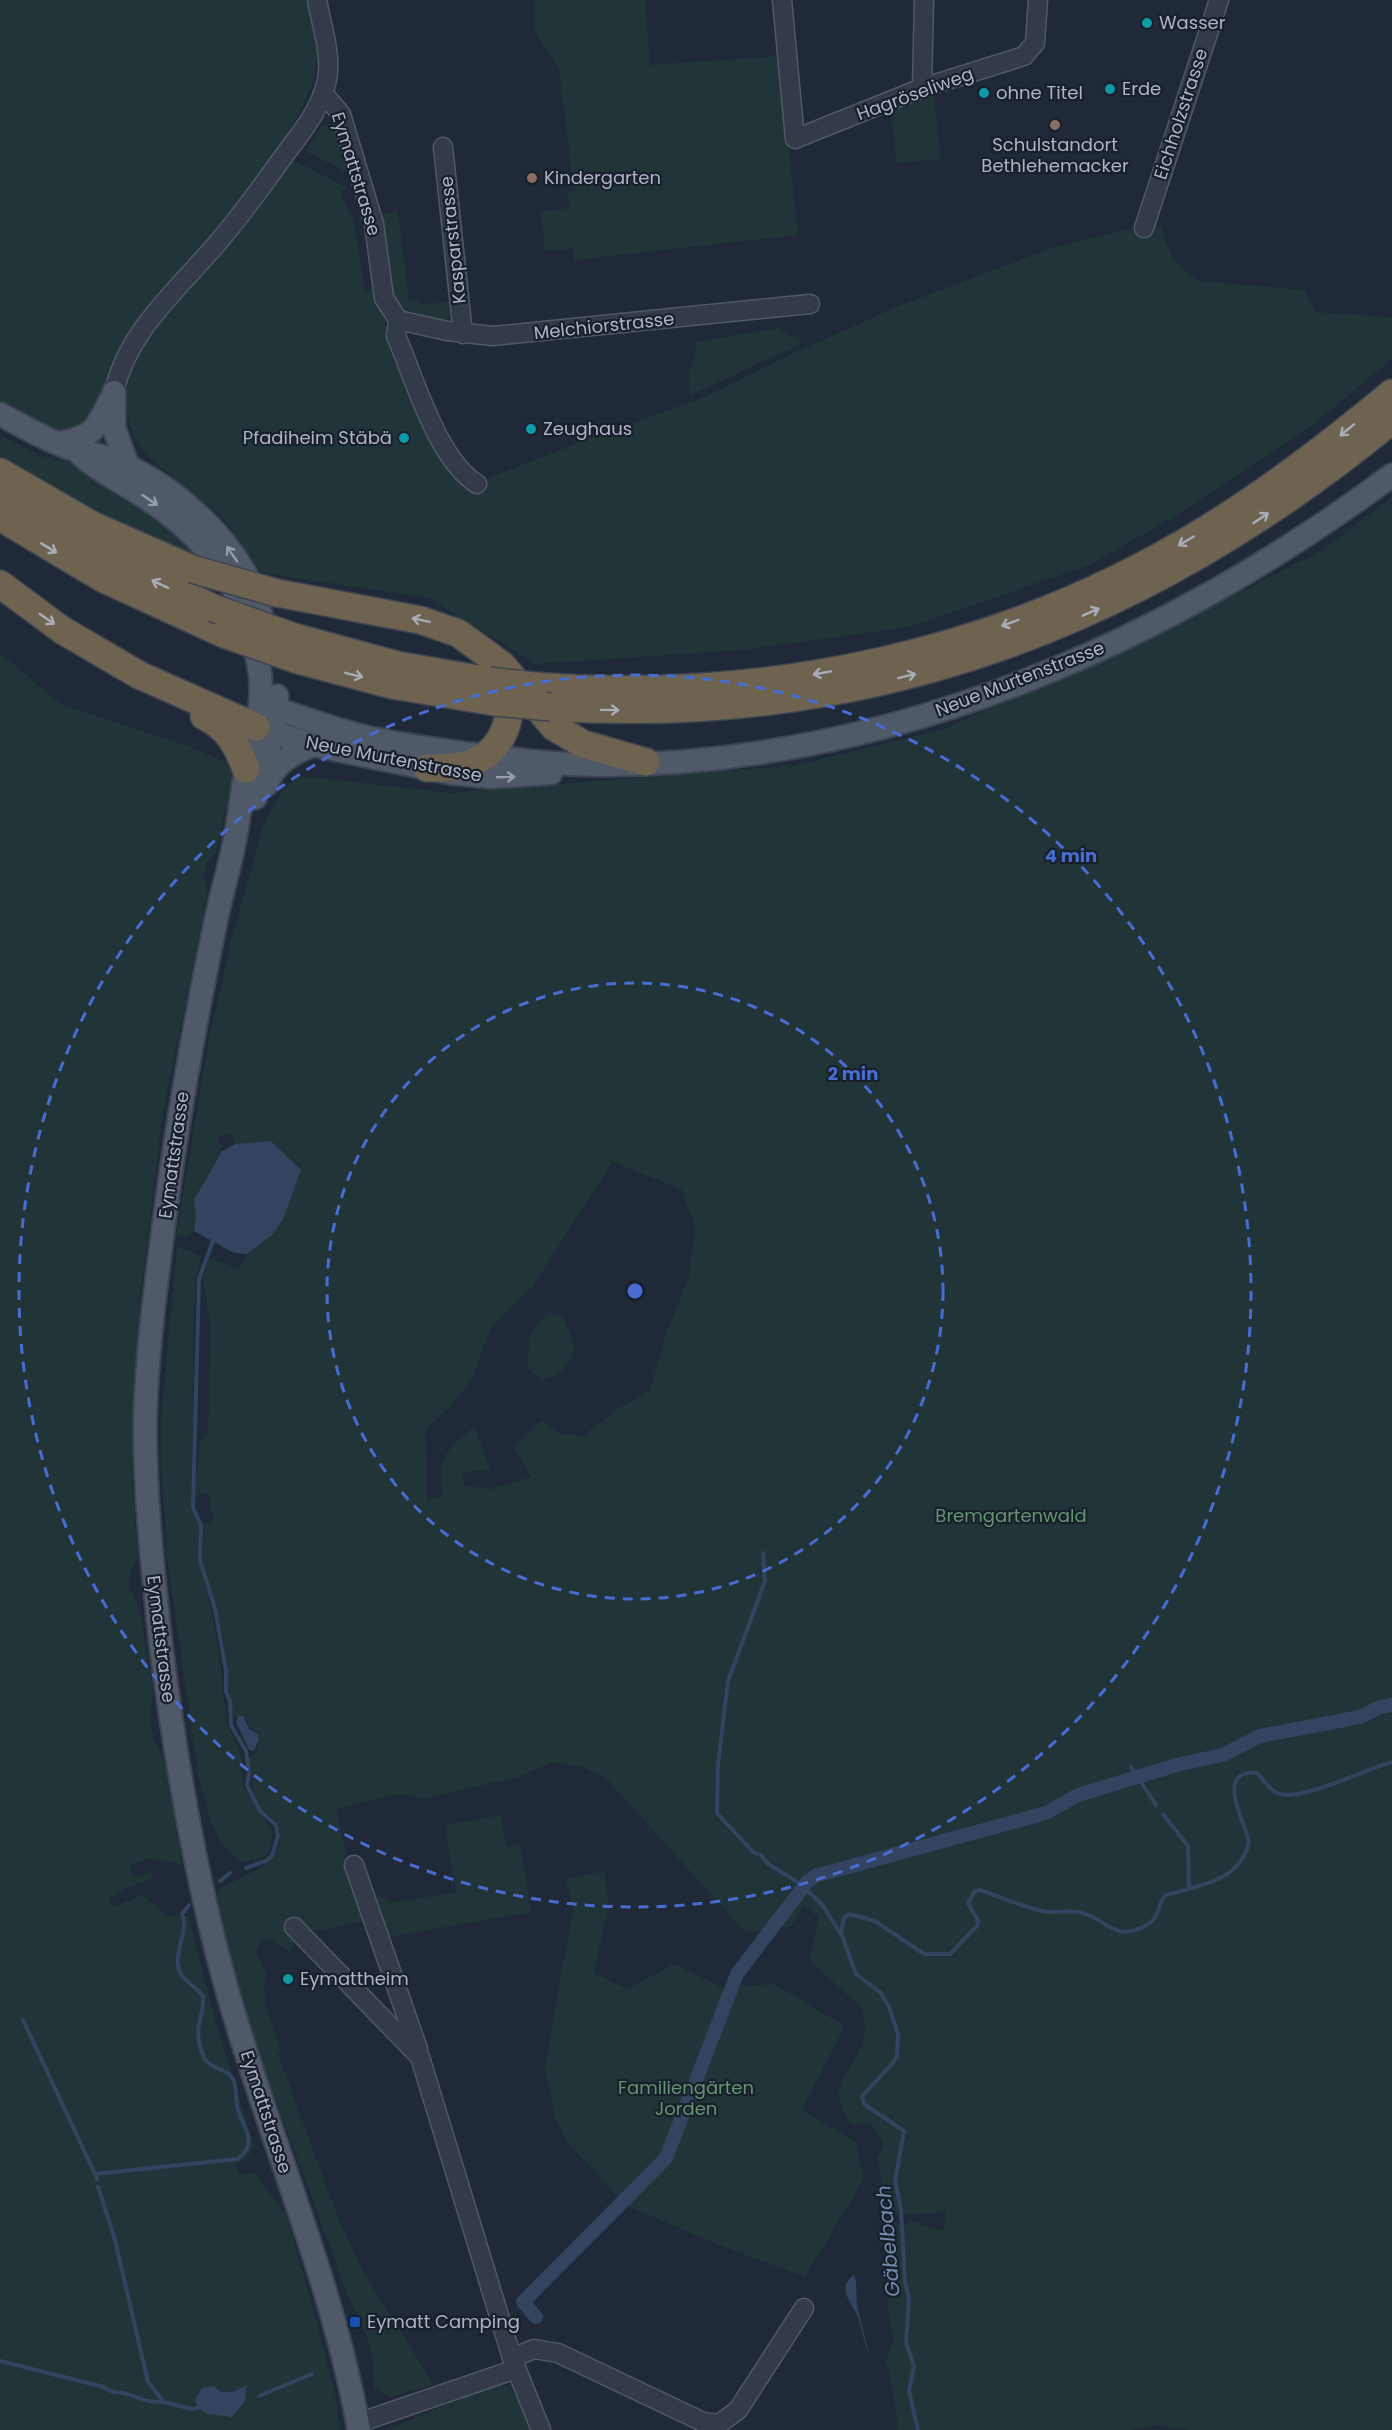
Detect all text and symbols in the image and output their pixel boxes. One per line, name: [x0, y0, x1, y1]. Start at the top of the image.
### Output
place label: Wasser: [1159, 10, 1226, 35]
marker: Wasser: [1140, 16, 1154, 30]
street label: Eichholzstrasse: [1148, 45, 1214, 183]
street label: Hagröseliweg: [853, 61, 977, 126]
place label: Erde: [1122, 76, 1161, 101]
place label: ohne Titel: [996, 80, 1083, 105]
marker: Erde: [1103, 82, 1117, 96]
marker: ohne Titel: [977, 86, 991, 100]
street label: Eymattstrasse: [326, 109, 387, 239]
marker: Schulstandort Bethlehemacker: [1048, 118, 1062, 132]
place label: Schulstandort Bethlehemacker: [981, 132, 1129, 178]
place label: Kindergarten: [544, 165, 661, 190]
marker: Kindergarten: [525, 171, 539, 185]
street label: Kasparstrasse: [433, 175, 472, 305]
street label: Melchiorstrasse: [533, 306, 675, 345]
place label: Zeughaus: [543, 416, 632, 441]
marker: Zeughaus: [524, 422, 538, 436]
one-way arrow: [1339, 424, 1355, 437]
place label: Pfadiheim Stäbä: [243, 425, 392, 450]
marker: Pfadiheim Stäbä: [397, 431, 411, 445]
one-way arrow: [141, 494, 158, 506]
one-way arrow: [1253, 512, 1269, 524]
one-way arrow: [1178, 535, 1195, 547]
one-way arrow: [40, 543, 57, 555]
one-way arrow: [226, 546, 238, 563]
one-way arrow: [151, 578, 169, 590]
one-way arrow: [1082, 606, 1100, 617]
one-way arrow: [38, 613, 54, 625]
one-way arrow: [411, 614, 431, 625]
one-way arrow: [1001, 619, 1020, 630]
street label: Neue Murtenstrasse: [932, 635, 1108, 722]
one-way arrow: [812, 668, 832, 679]
one-way arrow: [345, 670, 364, 682]
one-way arrow: [897, 670, 916, 682]
one-way arrow: [599, 704, 619, 716]
street label: Neue Murtenstrasse: [304, 729, 484, 788]
one-way arrow: [495, 771, 515, 782]
text: 4 min: [1045, 843, 1097, 868]
text: 2 min: [828, 1061, 878, 1086]
street label: Eymattstrasse: [152, 1090, 195, 1220]
centre of rings: [625, 1281, 645, 1301]
park label: Bremgartenwald: [935, 1503, 1087, 1528]
street label: Eymattstrasse: [141, 1574, 182, 1704]
place label: Eymattheim: [300, 1966, 409, 1991]
marker: Eymattheim: [281, 1972, 295, 1986]
street label: Eymattstrasse: [235, 2047, 298, 2177]
park label: Familiengärten Jorden: [618, 2075, 754, 2121]
water label: Gäbelbach: [869, 2184, 907, 2298]
place label: Eymatt Camping: [367, 2309, 520, 2334]
marker: Eymatt Camping: [348, 2315, 362, 2329]

